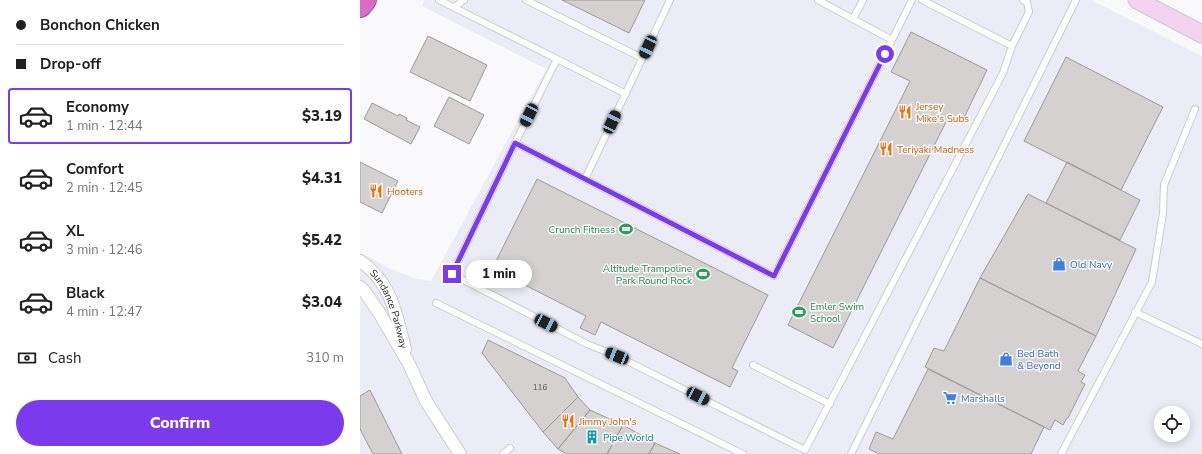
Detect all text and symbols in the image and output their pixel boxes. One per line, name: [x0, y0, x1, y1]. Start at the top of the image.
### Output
text: Bonchon Chicken: [40, 15, 160, 35]
car: [637, 34, 659, 60]
route start: [876, 45, 894, 63]
text: Drop-off: [40, 54, 101, 74]
text: Economy: [66, 97, 129, 117]
icon: car: [18, 98, 54, 134]
place label: Jersey Mike's Subs: [915, 100, 969, 126]
car: [518, 102, 540, 128]
restaurant icon: Jersey Mike's Subs: [897, 104, 913, 120]
text: $3.19: [302, 106, 342, 126]
car: [601, 109, 623, 135]
text: 1 min · 12:44: [66, 117, 142, 135]
restaurant icon: Teriyaki Madness: [878, 141, 894, 157]
place label: Teriyaki Madness: [897, 143, 974, 157]
text: Comfort: [66, 159, 123, 179]
icon: car: [18, 160, 54, 196]
text: $4.31: [302, 168, 342, 188]
text: 2 min · 12:45: [66, 179, 142, 197]
restaurant icon: Hooters: [368, 183, 384, 199]
place label: Hooters: [387, 185, 423, 199]
text: XL: [66, 221, 85, 241]
sports icon: Crunch Fitness: [618, 221, 634, 237]
icon: car: [18, 222, 54, 258]
place label: Crunch Fitness: [549, 223, 615, 237]
text: $5.42: [302, 230, 342, 250]
text: 3 min · 12:46: [66, 241, 142, 259]
shop icon: Old Navy: [1051, 256, 1067, 272]
place label: Old Navy: [1070, 258, 1113, 272]
callout: 1 min: [466, 260, 532, 288]
place label: Altitude Trampoline Park Round Rock: [603, 262, 693, 288]
route end: [443, 265, 461, 283]
text: 1 min: [482, 265, 516, 283]
street label: Sundance Parkway: [366, 266, 411, 351]
sports icon: Altitude Trampoline Park Round Rock: [695, 266, 711, 282]
text: Black: [66, 283, 104, 303]
icon: car: [18, 284, 54, 320]
text: $3.04: [302, 292, 342, 312]
place label: Emler Swim School: [810, 300, 864, 326]
text: 4 min · 12:47: [66, 303, 142, 321]
sports icon: Emler Swim School: [791, 304, 807, 320]
car: [533, 312, 559, 334]
car: [604, 346, 630, 366]
icon: cash: [16, 347, 38, 369]
place label: Bed Bath & Beyond: [1017, 347, 1061, 373]
text: Cash: [48, 348, 82, 368]
text: 310 m: [306, 349, 344, 367]
shop icon: Bed Bath & Beyond: [998, 351, 1014, 367]
house number: 116: [533, 382, 547, 393]
car: [685, 385, 711, 407]
supermarket icon: Marshalls: [942, 390, 958, 406]
place label: Marshalls: [961, 392, 1005, 406]
button: Confirm: [16, 400, 344, 446]
map controls: [1154, 406, 1190, 442]
button: locate: [1154, 406, 1190, 442]
restaurant icon: Jimmy John's: [560, 413, 576, 429]
place label: Jimmy John's: [578, 415, 637, 429]
building icon: Pipe World: [584, 429, 600, 445]
place label: Pipe World: [603, 431, 654, 445]

